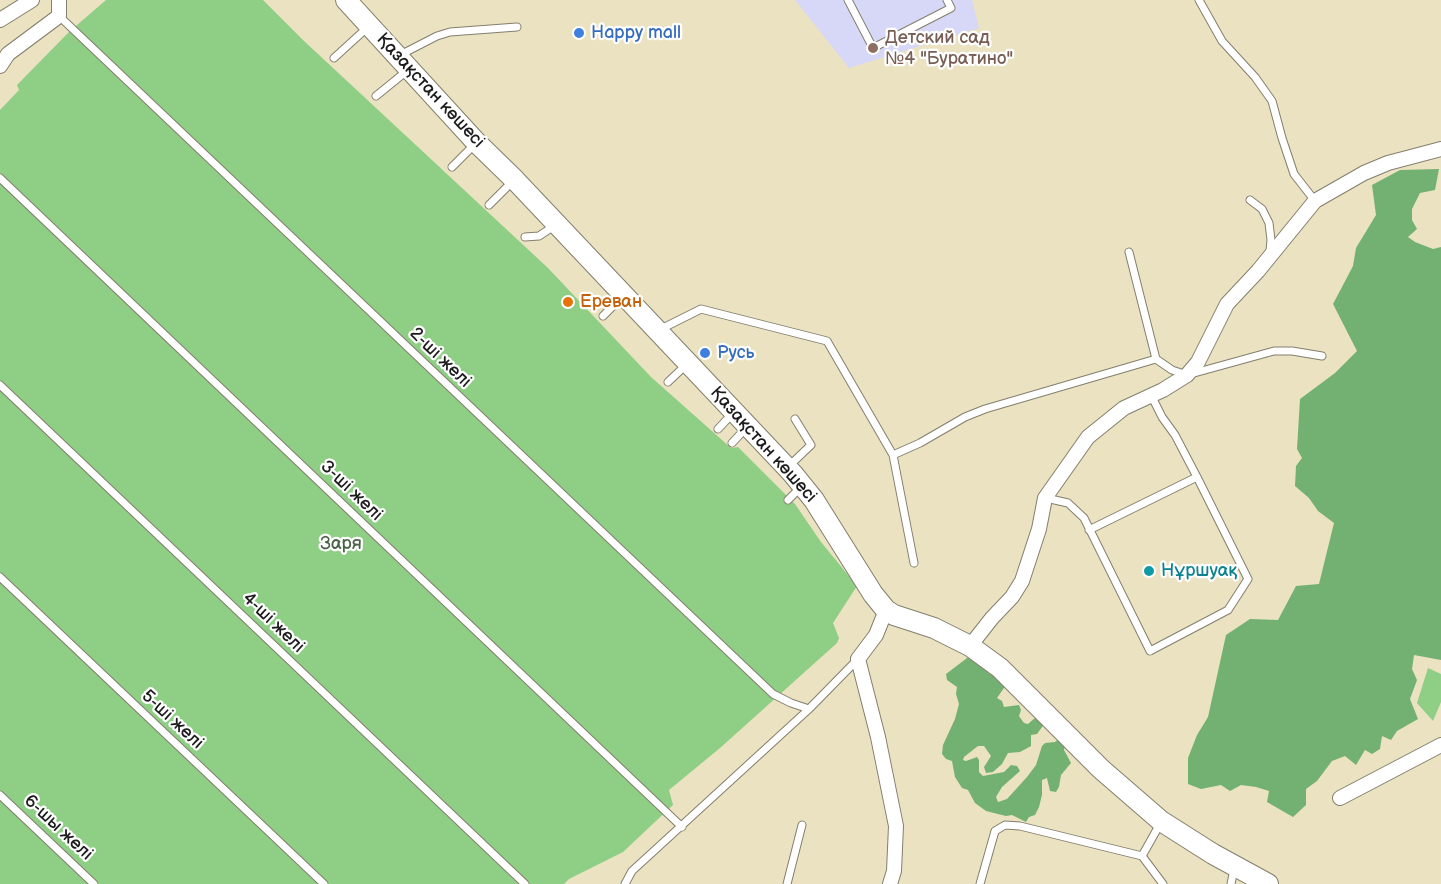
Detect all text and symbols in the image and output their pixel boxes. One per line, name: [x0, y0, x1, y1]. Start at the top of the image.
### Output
place label: Happy mall: [591, 22, 681, 44]
marker: Happy mall: [572, 26, 586, 40]
place label: Детский сад №4 "Буратино": [885, 27, 1013, 70]
street label: Қазақстан көшесі: [371, 29, 489, 153]
marker: Детский сад №4 "Буратино": [866, 41, 880, 55]
place label: Ереван: [580, 291, 642, 313]
marker: Ереван: [561, 295, 575, 309]
street label: 2-ші желі: [405, 323, 475, 393]
place label: Русь: [717, 342, 754, 364]
marker: Русь: [698, 346, 712, 360]
street label: Қазақстан көшесі: [705, 382, 821, 508]
street label: 3-ші желі: [315, 456, 387, 526]
park label: Заря: [320, 533, 362, 555]
place label: Нұршуақ: [1161, 560, 1237, 582]
marker: Нұршуақ: [1142, 564, 1156, 578]
street label: 4-ші желі: [237, 588, 309, 658]
street label: 5-ші желі: [136, 686, 208, 754]
street label: 6-шы желі: [19, 791, 97, 865]

